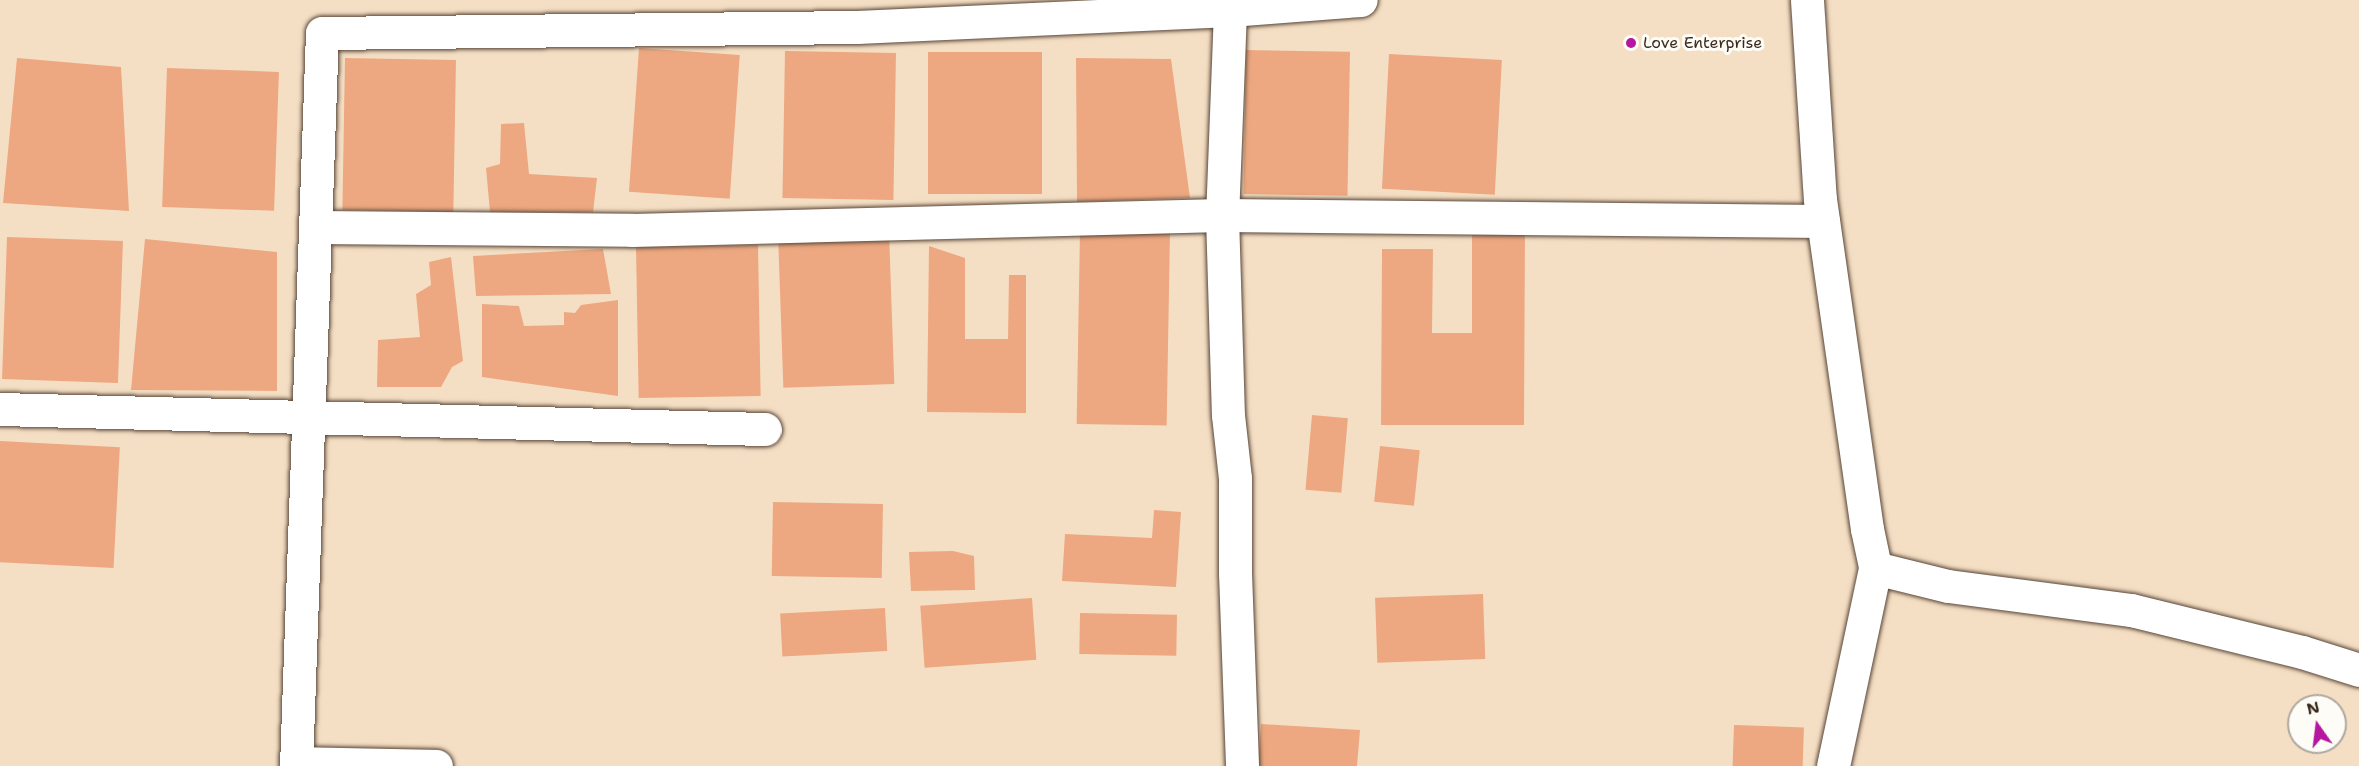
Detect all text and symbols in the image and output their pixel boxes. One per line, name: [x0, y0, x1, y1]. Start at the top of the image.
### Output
place label: Love Enterprise: [1643, 33, 1762, 53]
marker: Love Enterprise: [1624, 36, 1638, 50]
north arrow: [2287, 694, 2347, 754]
text: N: [2304, 696, 2322, 720]

